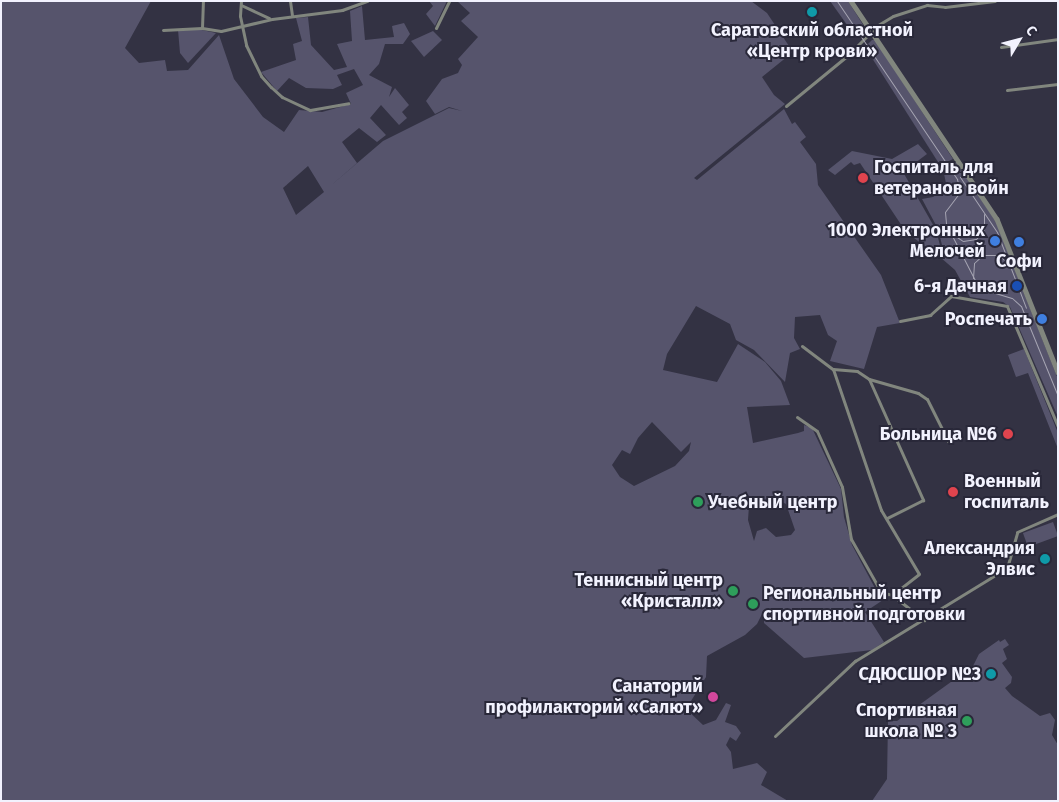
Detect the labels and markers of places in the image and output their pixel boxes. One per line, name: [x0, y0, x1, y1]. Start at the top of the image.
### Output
marker: Саратовский областной «Центр крови»: [806, 6, 818, 18]
place label: Саратовский областной «Центр крови»: [711, 20, 913, 62]
place label: Госпиталь для ветеранов войн: [874, 157, 1009, 200]
marker: Госпиталь для ветеранов войн: [856, 171, 870, 185]
place label: 1000 Электронных Мелочей: [827, 220, 985, 262]
marker: 1000 Электронных Мелочей: [989, 235, 1001, 247]
marker: Софи: [1013, 236, 1025, 248]
place label: Софи: [996, 250, 1042, 272]
place label: 6-я Дачная: [914, 275, 1007, 297]
marker: 6-я Дачная: [1011, 280, 1023, 292]
place label: Роспечать: [945, 308, 1032, 330]
marker: Роспечать: [1036, 313, 1048, 325]
place label: Больница №6: [880, 423, 997, 445]
marker: Больница №6: [1001, 427, 1015, 441]
place label: Военный госпиталь: [964, 471, 1049, 514]
marker: Военный госпиталь: [946, 485, 960, 499]
place label: Учебный центр: [708, 491, 837, 513]
marker: Учебный центр: [692, 496, 704, 508]
place label: Александрия Элвис: [924, 538, 1035, 580]
marker: Александрия Элвис: [1039, 553, 1051, 565]
place label: Теннисный центр «Кристалл»: [575, 570, 723, 612]
place label: Региональный центр спортивной подготовки: [763, 583, 965, 626]
marker: Теннисный центр «Кристалл»: [727, 585, 739, 597]
marker: Региональный центр спортивной подготовки: [747, 598, 759, 610]
place label: СДЮСШОР №3: [859, 663, 981, 685]
marker: СДЮСШОР №3: [985, 668, 997, 680]
place label: Санаторий профилакторий «Салют»: [485, 676, 703, 719]
marker: Санаторий профилакторий «Салют»: [707, 691, 719, 703]
place label: Спортивная школа № 3: [856, 700, 957, 742]
marker: Спортивная школа № 3: [961, 715, 973, 727]

